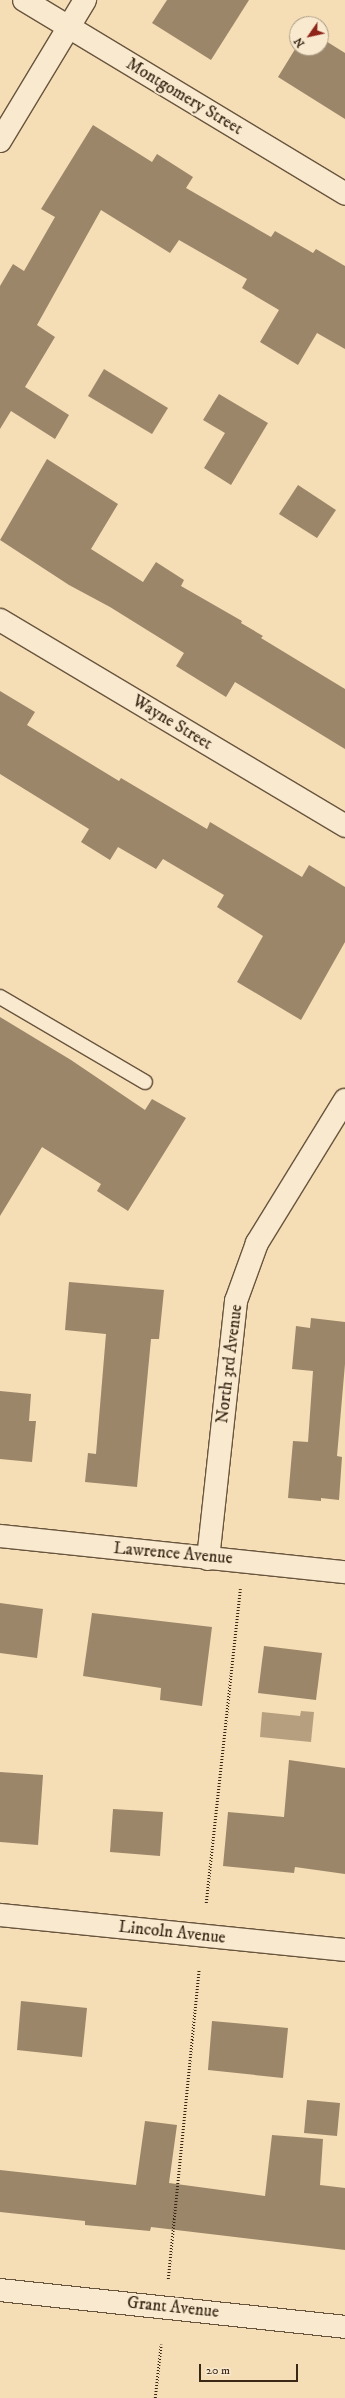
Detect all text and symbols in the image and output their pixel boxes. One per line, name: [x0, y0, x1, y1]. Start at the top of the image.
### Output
north arrow: [289, 16, 329, 56]
text: N: [292, 34, 308, 50]
street label: Montgomery Street: [122, 54, 246, 140]
street label: Wayne Street: [128, 691, 216, 755]
street label: North 3rd Avenue: [213, 1303, 247, 1425]
street label: Lawrence Avenue: [113, 1539, 233, 1569]
street label: Lincoln Avenue: [117, 1917, 227, 1949]
street label: Grant Avenue: [126, 2293, 220, 2323]
scale bar: [201, 2356, 300, 2382]
text: 20 m: [206, 2363, 230, 2378]

